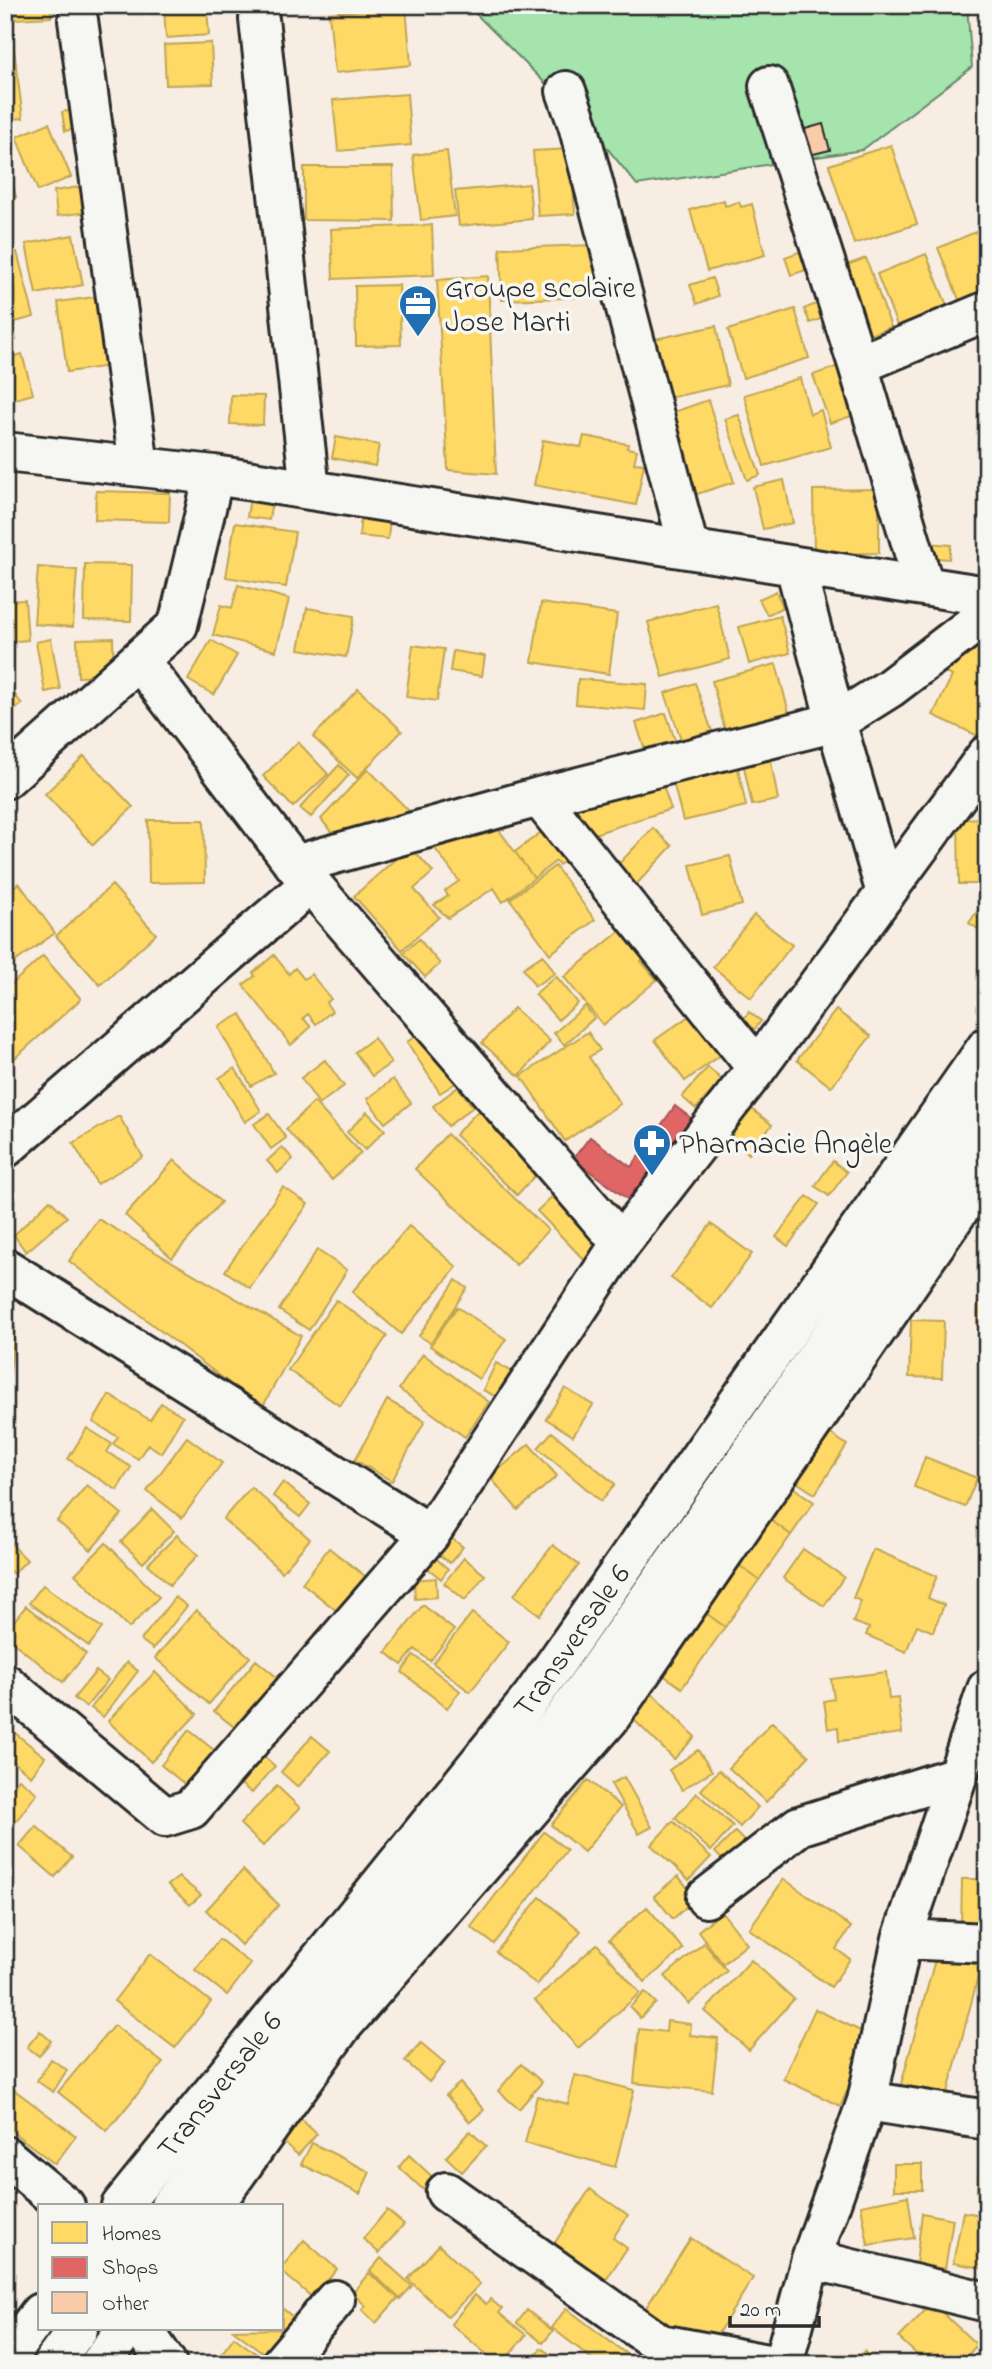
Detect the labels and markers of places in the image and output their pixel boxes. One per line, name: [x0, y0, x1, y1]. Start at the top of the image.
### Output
place label: Groupe scolaire Jose Marti: [445, 268, 636, 346]
office icon: Groupe scolaire Jose Marti: [397, 283, 439, 338]
pharmacy icon: Pharmacie Angèle: [631, 1122, 673, 1177]
place label: Pharmacie Angèle: [679, 1124, 893, 1168]

